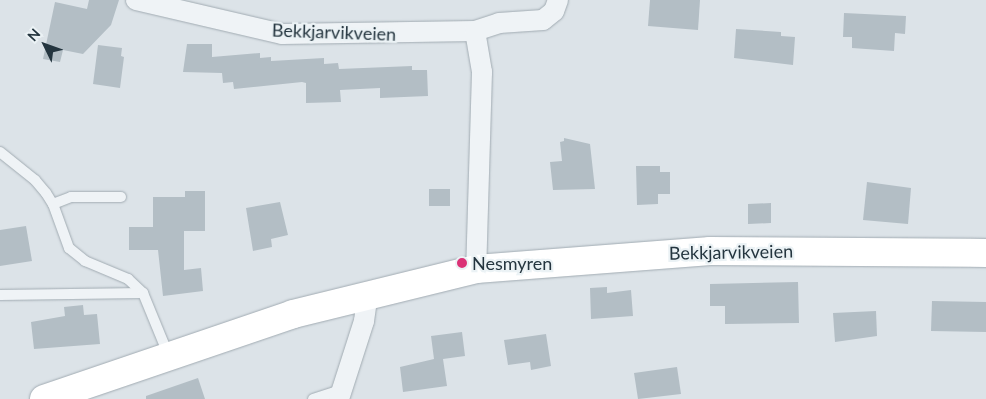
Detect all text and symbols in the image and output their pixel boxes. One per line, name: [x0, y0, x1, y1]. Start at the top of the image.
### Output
street label: Bekkjarvikveien: [272, 19, 396, 45]
north arrow: [20, 20, 70, 70]
text: N: [24, 25, 43, 44]
street label: Bekkjarvikveien: [669, 240, 793, 264]
place label: Nesmyren: [472, 252, 552, 274]
marker: Nesmyren: [456, 257, 468, 269]

